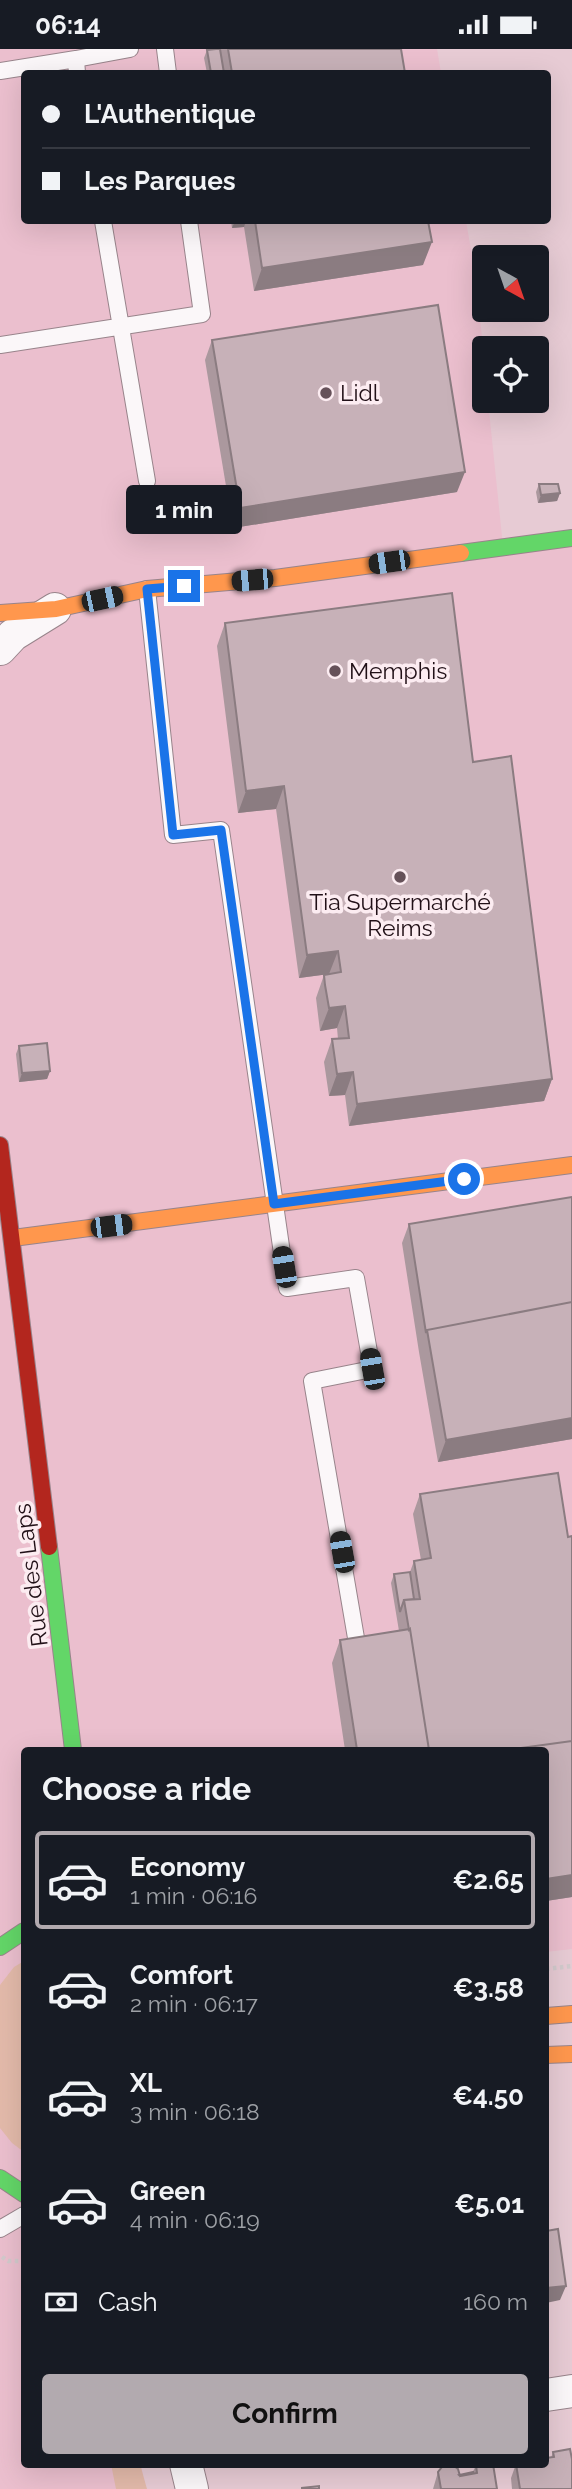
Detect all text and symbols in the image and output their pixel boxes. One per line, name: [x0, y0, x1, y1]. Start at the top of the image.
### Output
text: 06:14: [35, 10, 101, 40]
text: L'Authentique: [84, 99, 256, 129]
text: Les Parques: [84, 166, 236, 196]
north arrow: [472, 245, 550, 322]
map controls: [472, 245, 549, 413]
button: locate: [472, 336, 549, 413]
place label: Lidl: [340, 379, 380, 406]
marker: Lidl: [318, 385, 334, 401]
callout: 1 min: [126, 484, 242, 533]
text: 1 min: [155, 496, 213, 523]
car: [367, 549, 412, 575]
car: [231, 568, 274, 592]
route end: [168, 570, 200, 602]
car: [80, 584, 125, 614]
place label: Memphis: [349, 657, 447, 684]
marker: Memphis: [327, 663, 343, 679]
marker: Tia Supermarché Reims: [392, 869, 408, 885]
place label: Tia Supermarché Reims: [309, 888, 491, 941]
route start: [448, 1163, 480, 1195]
car: [89, 1213, 134, 1239]
car: [271, 1245, 298, 1289]
car: [359, 1346, 386, 1392]
street label: Rue des Laps: [8, 1502, 53, 1648]
car: [329, 1529, 356, 1575]
text: Choose a ride: [42, 1770, 251, 1807]
icon: car: [46, 1849, 109, 1912]
text: Economy: [130, 1852, 245, 1882]
text: €2.65: [453, 1865, 524, 1895]
text: 1 min · 06:16: [130, 1882, 257, 1909]
icon: car: [46, 1957, 109, 2020]
text: Comfort: [130, 1960, 233, 1990]
text: €3.58: [453, 1973, 524, 2003]
text: 2 min · 06:17: [130, 1990, 258, 2017]
icon: car: [46, 2065, 109, 2128]
text: XL: [130, 2068, 162, 2098]
text: €4.50: [452, 2081, 524, 2111]
text: 3 min · 06:18: [130, 2098, 260, 2125]
icon: car: [46, 2173, 109, 2236]
text: Green: [130, 2176, 206, 2206]
text: €5.01: [454, 2189, 524, 2219]
text: 4 min · 06:19: [130, 2206, 260, 2233]
icon: cash: [42, 2283, 80, 2321]
text: Cash: [98, 2287, 158, 2317]
text: 160 m: [463, 2288, 528, 2315]
button: Confirm: [42, 2374, 528, 2454]

